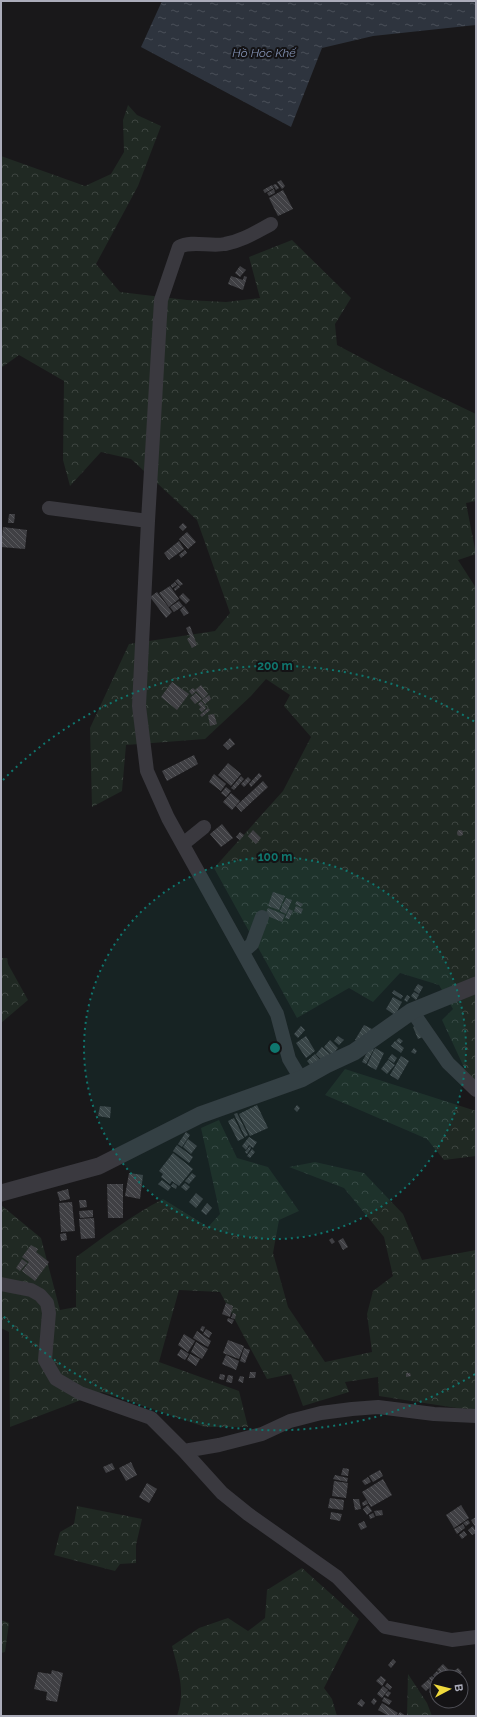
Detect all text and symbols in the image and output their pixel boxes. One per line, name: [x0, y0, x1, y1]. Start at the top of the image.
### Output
water label: Hồ Hóc Khế: [232, 46, 297, 60]
text: 200 m: [257, 659, 293, 673]
text: 100 m: [258, 850, 292, 864]
centre of rings: [268, 1041, 282, 1055]
north arrow: [429, 1669, 469, 1709]
text: B: [452, 1683, 465, 1693]

